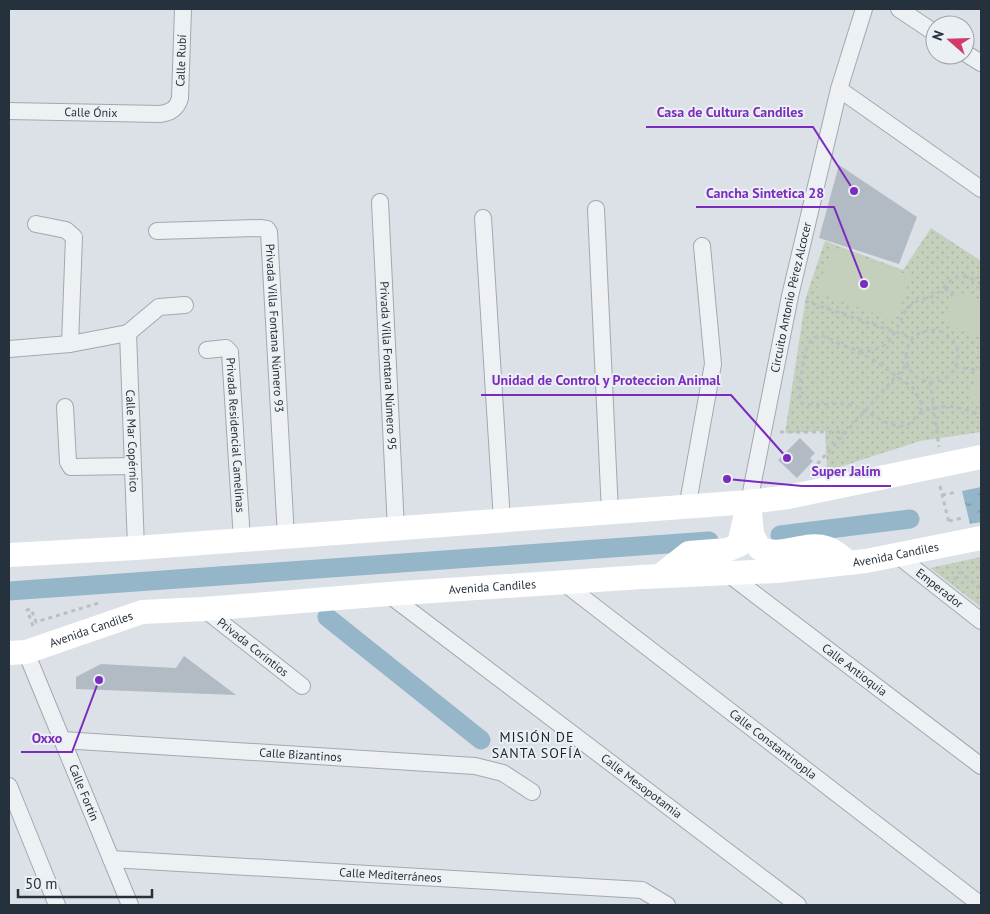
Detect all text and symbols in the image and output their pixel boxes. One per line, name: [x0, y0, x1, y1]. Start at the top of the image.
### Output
north arrow: [925, 15, 975, 65]
text: N: [928, 28, 948, 43]
street label: Calle Rubí: [172, 34, 189, 87]
callout: Casa de Cultura Candiles: [646, 98, 813, 127]
text: Casa de Cultura Candiles: [657, 103, 803, 121]
street label: Calle Ónix: [64, 104, 118, 120]
callout: Cancha Sintetica 28: [696, 178, 834, 207]
text: Cancha Sintetica 28: [706, 184, 824, 202]
street label: Circuito Antonio Pérez Alcocer: [767, 220, 814, 374]
street label: Privada Villa Fontana Número 93: [263, 243, 287, 413]
street label: Privada Villa Fontana Número 95: [377, 281, 400, 451]
street label: Privada Residencial Camelinas: [223, 357, 248, 513]
callout: Unidad de Control y Proteccion Animal: [481, 366, 731, 395]
text: Unidad de Control y Proteccion Animal: [492, 371, 721, 389]
street label: Calle Mar Copérnico: [123, 389, 142, 492]
callout: Super Jalím: [802, 457, 891, 486]
text: Super Jalím: [812, 462, 880, 480]
street label: Avenida Candiles: [852, 539, 940, 569]
street label: Emperador: [913, 565, 966, 611]
street label: Avenida Candiles: [448, 576, 536, 597]
street label: Avenida Candiles: [47, 608, 135, 650]
street label: Privada Corintios: [214, 614, 292, 680]
street label: Calle Antioquia: [819, 640, 890, 699]
street label: Calle Constantinopla: [727, 706, 820, 782]
callout: Oxxo: [21, 723, 72, 752]
district label: MISIÓN DE SANTA SOFÍA: [492, 728, 582, 762]
text: Oxxo: [32, 729, 63, 747]
street label: Calle Bizantinos: [259, 744, 342, 765]
street label: Calle Mesopotamia: [598, 750, 685, 821]
street label: Calle Fortín: [66, 762, 103, 823]
street label: Calle Mediterráneos: [339, 864, 442, 885]
scale bar: [18, 866, 151, 898]
text: 50 m: [25, 874, 58, 893]

